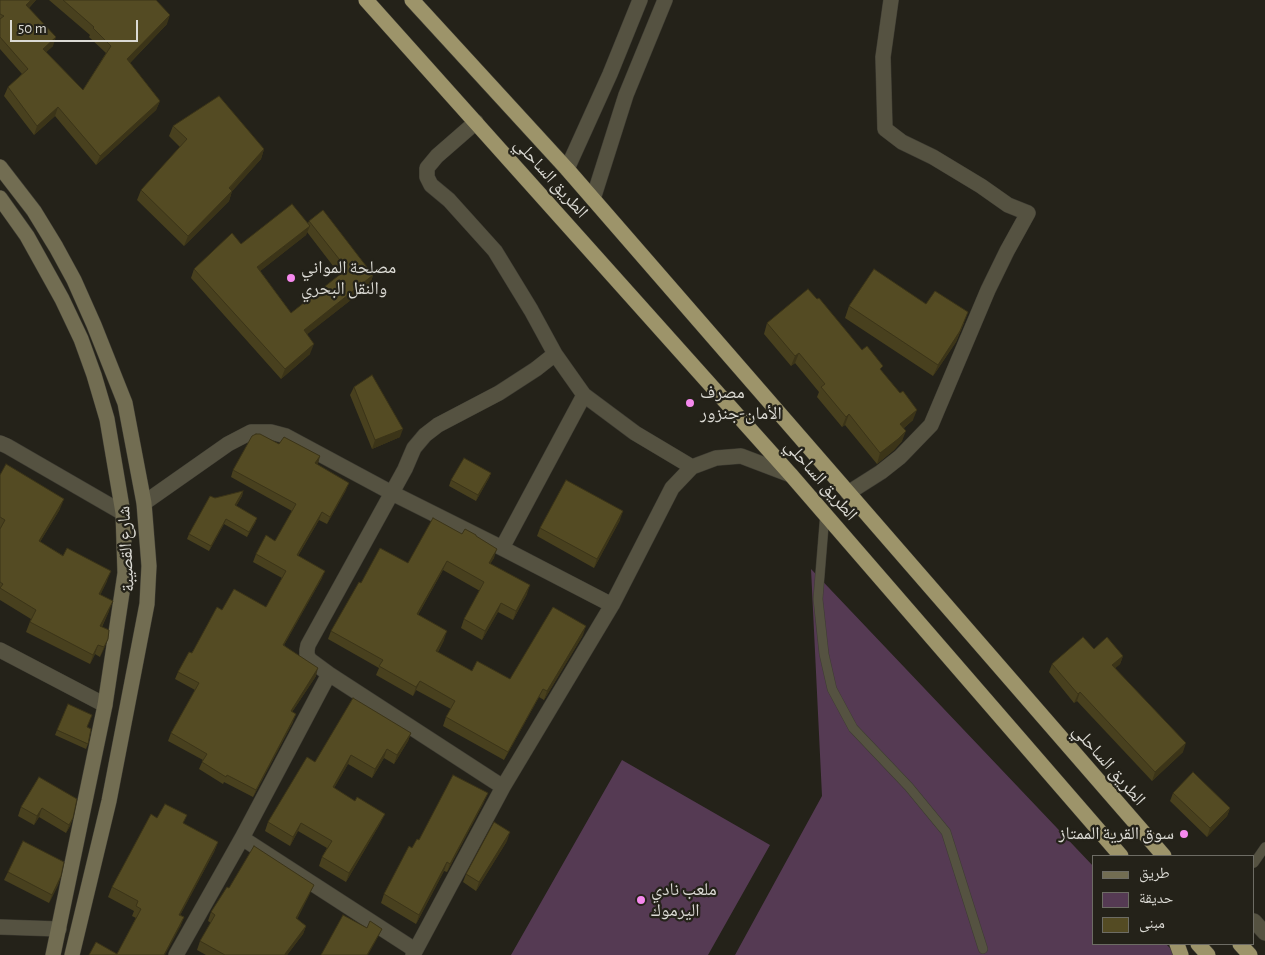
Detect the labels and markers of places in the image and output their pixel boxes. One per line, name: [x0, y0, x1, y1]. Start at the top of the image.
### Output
place label: مصلحة المواني والنقل البحري: [301, 257, 396, 300]
marker: مصلحة المواني والنقل البحري: [285, 272, 297, 284]
place label: مصرف الأمان-جنزور: [700, 382, 782, 424]
marker: مصرف الأمان-جنزور: [684, 397, 696, 409]
place label: سوق القرية الممتاز: [1059, 823, 1174, 845]
marker: سوق القرية الممتاز: [1178, 828, 1190, 840]
place label: ملعب نادي اليرموك: [651, 879, 717, 922]
marker: ملعب نادي اليرموك: [635, 894, 647, 906]

